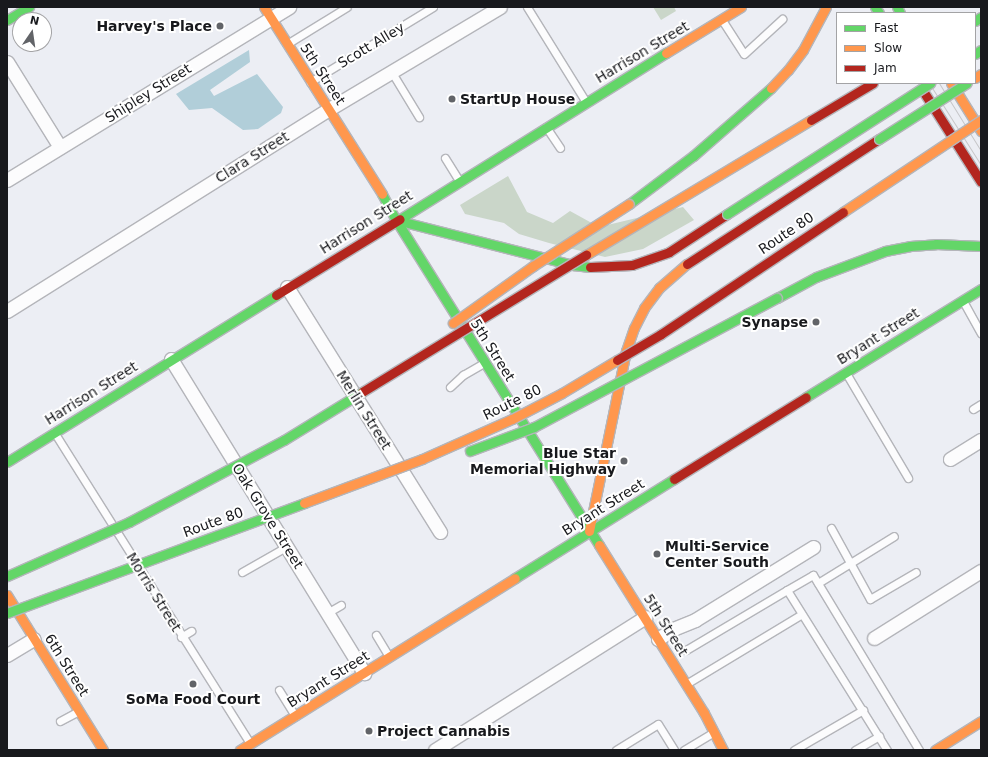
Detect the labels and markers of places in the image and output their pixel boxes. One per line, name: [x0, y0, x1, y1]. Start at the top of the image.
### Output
place label: Harvey's Place: [96, 18, 212, 34]
marker: Harvey's Place: [215, 21, 225, 31]
place label: StartUp House: [460, 91, 575, 107]
marker: StartUp House: [447, 94, 457, 104]
place label: Synapse: [742, 314, 808, 330]
marker: Synapse: [811, 317, 821, 327]
place label: Blue Star Memorial Highway: [470, 445, 616, 478]
marker: Blue Star Memorial Highway: [619, 456, 629, 466]
place label: Multi-Service Center South: [665, 538, 769, 570]
marker: Multi-Service Center South: [652, 549, 662, 559]
marker: SoMa Food Court: [188, 679, 198, 689]
place label: SoMa Food Court: [126, 691, 260, 707]
place label: Project Cannabis: [377, 723, 510, 739]
marker: Project Cannabis: [364, 726, 374, 736]

